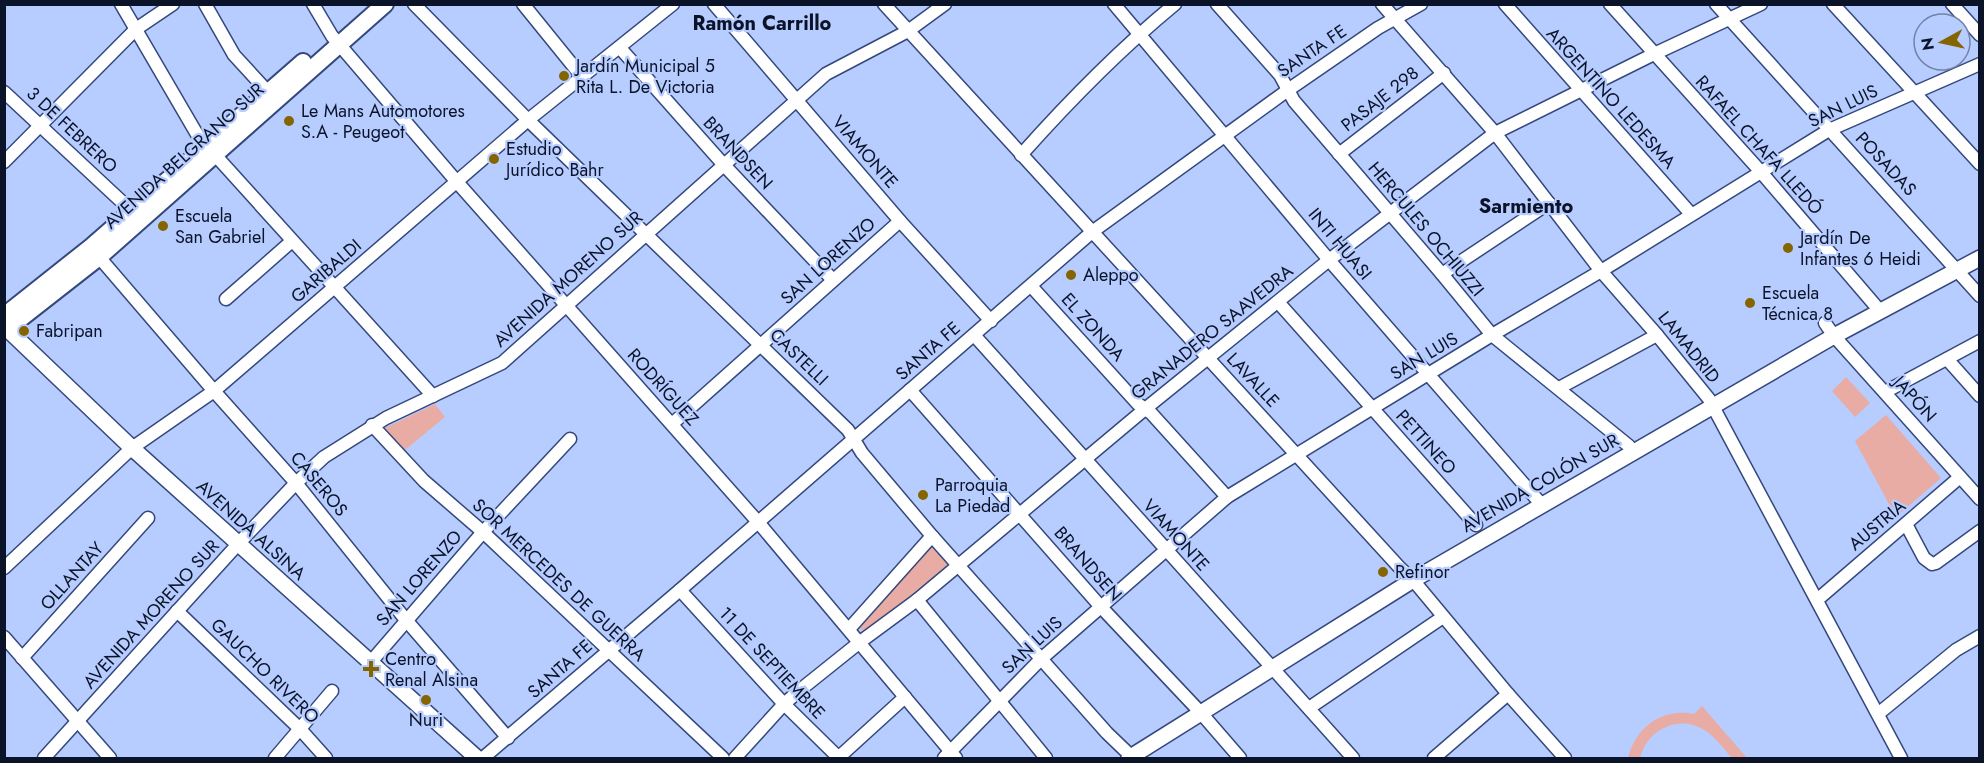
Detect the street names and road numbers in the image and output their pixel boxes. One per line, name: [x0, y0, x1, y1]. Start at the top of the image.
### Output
street label: SANTA FE: [1272, 18, 1352, 84]
street label: ARGENTINO LEDESMA: [1540, 21, 1682, 175]
street label: PASAJE 298: [1336, 60, 1424, 138]
street label: RAFAEL CHAFA LLEDÓ: [1689, 70, 1829, 220]
street label: AVENIDA BELGRANO SUR: [98, 77, 270, 235]
street label: SAN LUIS: [1804, 78, 1882, 134]
street label: 3 DE FEBRERO: [21, 81, 123, 179]
street label: VIAMONTE: [826, 110, 904, 194]
street label: BRANDSEN: [697, 111, 779, 195]
street label: POSADAS: [1849, 126, 1923, 202]
street label: HERCULES OCHIUZZI: [1362, 156, 1490, 302]
street label: INTI HUASI: [1302, 202, 1378, 286]
street label: AVENIDA MORENO SUR: [488, 205, 648, 353]
street label: SAN LORENZO: [775, 211, 881, 311]
street label: GARIBALDI: [285, 233, 367, 309]
street label: GRANADERO SAAVEDRA: [1125, 258, 1299, 406]
street label: EL ZONDA: [1055, 287, 1131, 367]
street label: LAMADRID: [1652, 305, 1726, 389]
street label: SANTA FE: [890, 315, 966, 387]
street label: CASTELLI: [764, 322, 834, 392]
street label: SAN LUIS: [1385, 326, 1463, 386]
street label: RODRÍGUEZ: [621, 343, 705, 431]
street label: LAVALLE: [1221, 347, 1285, 413]
street label: JAPÓN: [1886, 369, 1943, 428]
street label: PETTINEO: [1390, 404, 1462, 480]
street label: AVENIDA COLÓN SUR: [1456, 427, 1624, 539]
street label: CASEROS: [284, 446, 354, 522]
street label: AVENIDA ALSINA: [191, 474, 312, 586]
street label: SOR MERCEDES DE GUERRA: [467, 493, 651, 667]
street label: VIAMONTE: [1136, 493, 1216, 577]
street label: AUSTRIA: [1843, 493, 1911, 557]
street label: BRANDSEN: [1048, 521, 1128, 607]
street label: SAN LORENZO: [370, 524, 468, 632]
street label: AVENIDA MORENO SUR: [77, 534, 225, 694]
street label: OLLANTAY: [34, 535, 110, 616]
street label: 11 DE SEPTIEMBRE: [713, 601, 831, 725]
street label: SAN LUIS: [996, 610, 1068, 680]
street label: GAUCHO RIVERO: [205, 612, 325, 730]
street label: SANTA FE: [522, 633, 598, 705]

